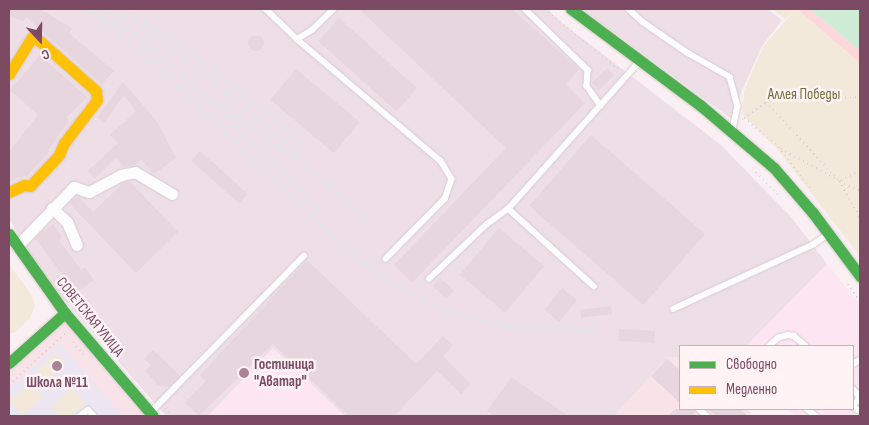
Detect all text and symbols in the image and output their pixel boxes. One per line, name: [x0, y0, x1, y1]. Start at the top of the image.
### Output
north arrow: [15, 15, 65, 65]
text: С: [39, 45, 52, 64]
park label: Аллея Победы: [768, 86, 840, 104]
street label: СОВЕТСКАЯ УЛИЦА: [53, 274, 127, 360]
legend: [679, 345, 854, 410]
place label: Гостиница "Аватар": [254, 355, 314, 390]
text: Свободно: [726, 355, 777, 374]
marker: Школа №11: [51, 360, 63, 372]
marker: Гостиница "Аватар": [238, 367, 250, 379]
place label: Школа №11: [26, 374, 88, 392]
text: Медленно: [726, 380, 777, 399]

